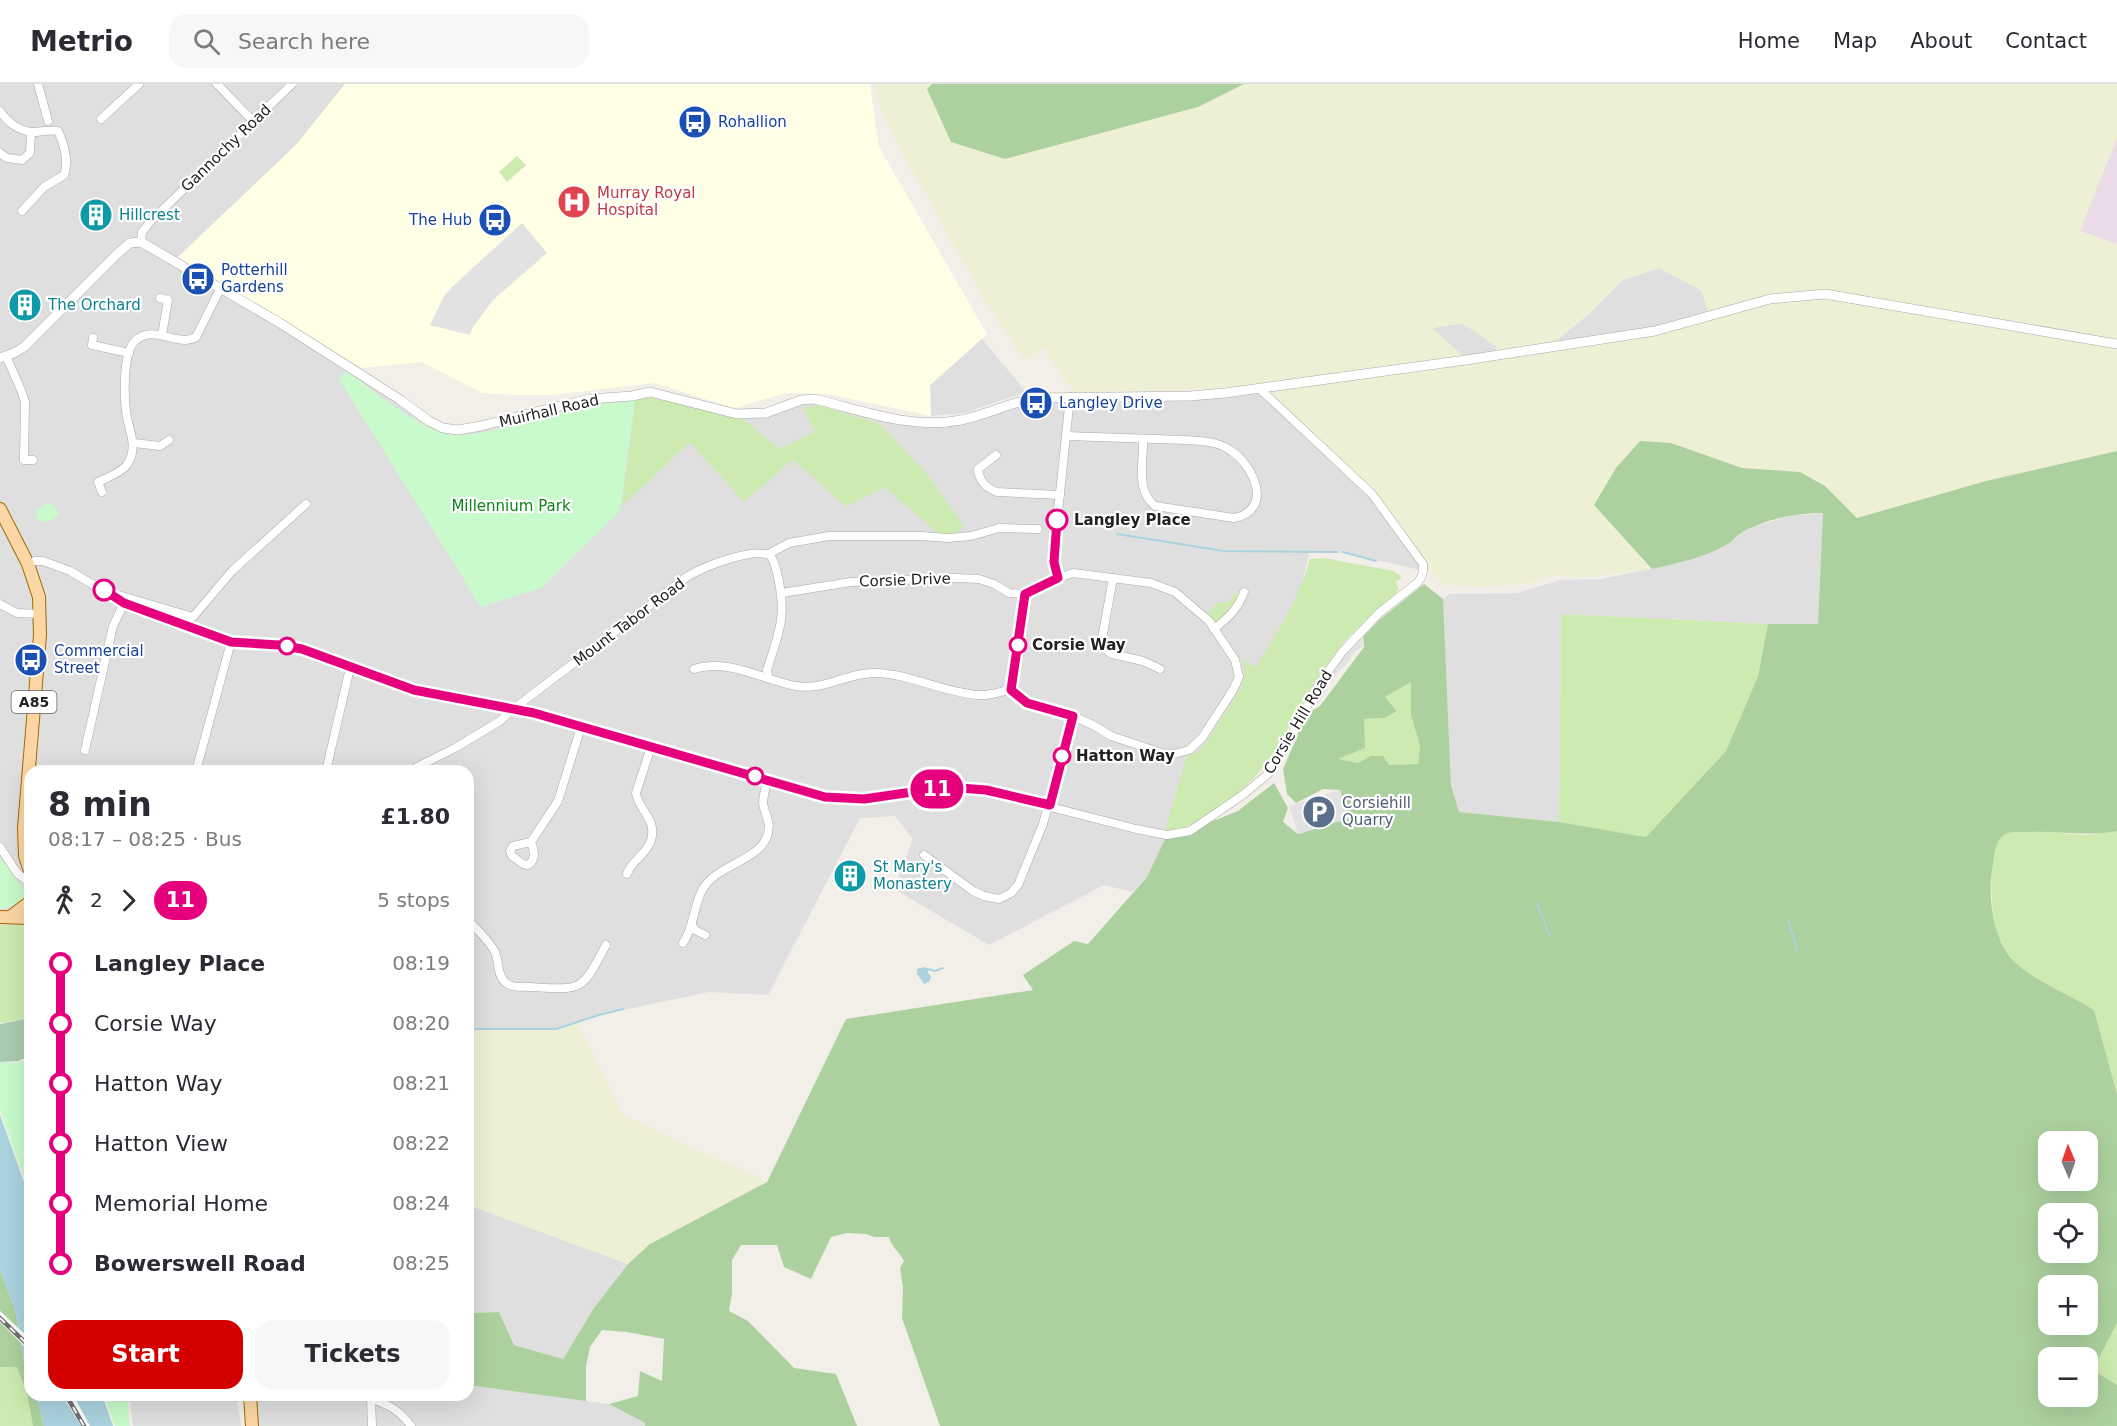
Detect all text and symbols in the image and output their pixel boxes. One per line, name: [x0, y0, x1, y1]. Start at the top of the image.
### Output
search box: [169, 14, 589, 68]
text: Metrio: [30, 25, 133, 58]
icon: search: [190, 25, 223, 58]
text: Search here: [238, 29, 370, 54]
text: Home: [1738, 29, 1800, 53]
text: Map: [1833, 29, 1877, 53]
text: About: [1910, 29, 1972, 53]
text: Contact: [2005, 29, 2087, 53]
street label: Gannochy Road: [177, 101, 275, 195]
bus stop icon: Rohallion: [677, 104, 713, 140]
place label: Rohallion: [718, 113, 787, 131]
hospital icon: Murray Royal Hospital: [556, 184, 592, 220]
place label: Murray Royal Hospital: [597, 184, 696, 219]
building icon: Hillcrest: [78, 197, 114, 233]
bus stop icon: The Hub: [477, 202, 513, 238]
place label: Hillcrest: [119, 206, 180, 224]
place label: The Hub: [408, 211, 472, 229]
bus stop icon: Potterhill Gardens: [180, 261, 216, 297]
place label: Potterhill Gardens: [221, 261, 288, 296]
building icon: The Orchard: [7, 287, 43, 323]
place label: The Orchard: [47, 296, 141, 314]
bus stop icon: Langley Drive: [1018, 385, 1054, 421]
street label: Muirhall Road: [497, 391, 601, 431]
place label: Langley Drive: [1059, 394, 1163, 412]
park label: Millennium Park: [451, 497, 571, 515]
marker: Langley Place: [1046, 509, 1068, 531]
place label: Langley Place: [1074, 511, 1191, 529]
street label: Corsie Drive: [859, 569, 951, 591]
street label: Mount Tabor Road: [570, 574, 688, 670]
unlabelled marker: [93, 579, 115, 601]
marker: Corsie Way: [1009, 636, 1027, 654]
place label: Corsie Way: [1032, 636, 1126, 654]
unlabelled marker: [278, 637, 296, 655]
bus stop icon: Commercial Street: [13, 642, 49, 678]
place label: Commercial Street: [54, 642, 144, 677]
street label: Corsie Hill Road: [1260, 667, 1336, 777]
road number: A85: [12, 691, 57, 713]
marker: Hatton Way: [1053, 747, 1071, 765]
place label: Hatton Way: [1076, 747, 1175, 765]
unlabelled marker: [746, 767, 764, 785]
line badge: 11: [910, 770, 964, 808]
text: 11: [922, 777, 952, 801]
text: 8 min: [48, 785, 152, 824]
parking icon: Corsiehill Quarry: [1301, 794, 1337, 830]
place label: Corsiehill Quarry: [1342, 794, 1411, 829]
text: £1.80: [380, 804, 450, 829]
text: 08:17 – 08:25 · Bus: [48, 827, 242, 851]
building icon: St Mary's Monastery: [832, 858, 868, 894]
place label: St Mary's Monastery: [873, 858, 952, 893]
icon: walk: [48, 884, 81, 917]
icon: forward: [112, 884, 145, 917]
text: 2: [90, 888, 103, 912]
text: 11: [166, 888, 195, 912]
text: 5 stops: [377, 888, 450, 912]
text: Langley Place: [94, 951, 265, 976]
text: 08:19: [392, 951, 450, 975]
text: Corsie Way: [94, 1011, 217, 1036]
text: 08:20: [392, 1011, 450, 1035]
text: Hatton Way: [94, 1071, 223, 1096]
text: 08:21: [392, 1071, 450, 1095]
text: Hatton View: [94, 1131, 228, 1156]
text: 08:22: [392, 1131, 450, 1155]
north arrow: [2038, 1131, 2098, 1191]
map controls: [2038, 1131, 2098, 1407]
text: Memorial Home: [94, 1191, 268, 1216]
text: 08:24: [392, 1191, 450, 1215]
button: locate: [2038, 1203, 2098, 1263]
text: Bowerswell Road: [94, 1251, 306, 1276]
text: 08:25: [392, 1251, 450, 1275]
button: +: [2038, 1275, 2098, 1335]
button: Start: [48, 1320, 243, 1389]
button: Tickets: [255, 1320, 450, 1389]
button: −: [2038, 1347, 2098, 1407]

